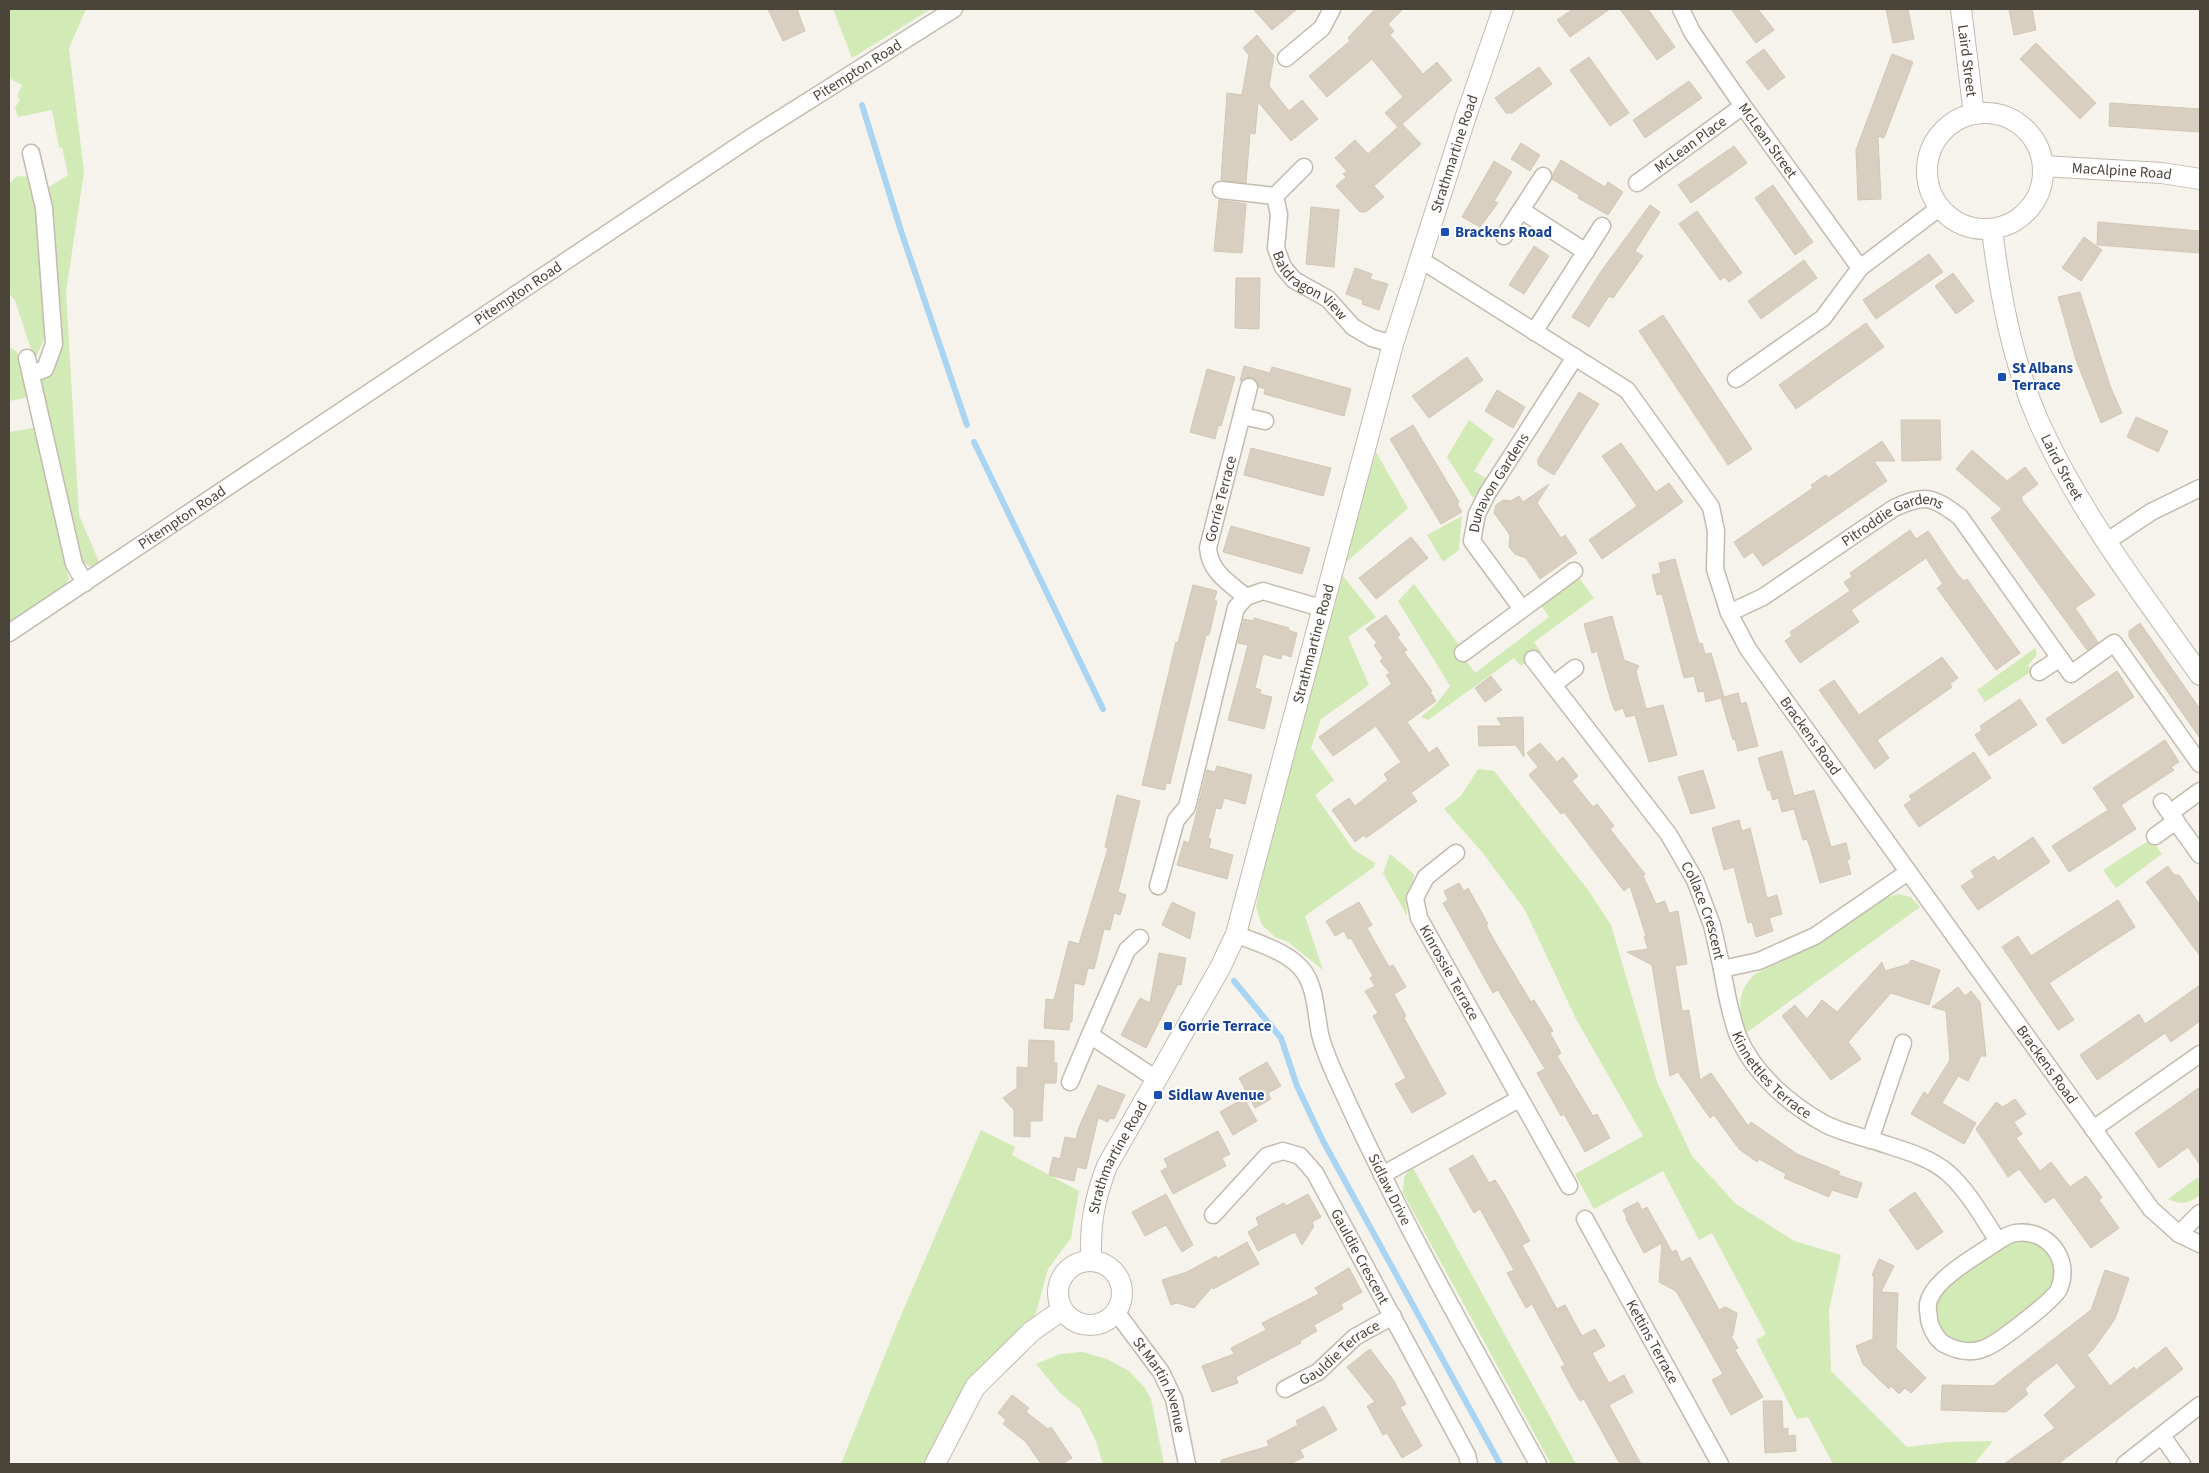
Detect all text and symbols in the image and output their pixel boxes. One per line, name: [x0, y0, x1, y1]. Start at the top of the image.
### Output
street label: Laird Street: [1953, 23, 1982, 98]
street label: Pitempton Road: [809, 34, 906, 106]
street label: Strathmartine Road: [1425, 92, 1483, 215]
street label: McLean Street: [1734, 99, 1802, 183]
street label: McLean Place: [1650, 111, 1731, 178]
street label: MacAlpine Road: [2071, 157, 2173, 185]
place label: Brackens Road: [1455, 222, 1552, 243]
marker: Brackens Road: [1439, 226, 1451, 238]
street label: Baldragon View: [1267, 248, 1353, 325]
street label: Pitempton Road: [470, 256, 566, 330]
place label: St Albans Terrace: [2012, 358, 2073, 396]
marker: St Albans Terrace: [1996, 371, 2008, 383]
street label: Dunavon Gardens: [1463, 429, 1534, 534]
street label: Laird Street: [2035, 430, 2088, 504]
street label: Gorrie Terrace: [1200, 453, 1242, 544]
street label: Pitempton Road: [134, 481, 230, 554]
street label: Pitroddie Gardens: [1837, 488, 1948, 551]
street label: Strathmartine Road: [1287, 582, 1339, 706]
street label: Brackens Road: [1775, 692, 1846, 779]
street label: Collace Crescent: [1676, 857, 1730, 962]
street label: Kinrossie Terrace: [1414, 921, 1485, 1024]
place label: Gorrie Terrace: [1178, 1016, 1272, 1037]
marker: Gorrie Terrace: [1162, 1020, 1174, 1032]
street label: Brackens Road: [2012, 1021, 2083, 1108]
street label: Kinnettles Terrace: [1727, 1028, 1816, 1124]
place label: Sidlaw Avenue: [1168, 1085, 1265, 1106]
marker: Sidlaw Avenue: [1152, 1089, 1164, 1101]
street label: Strathmartine Road: [1083, 1097, 1153, 1216]
street label: Sidlaw Drive: [1363, 1150, 1417, 1229]
street label: Gauldie Crescent: [1326, 1205, 1394, 1308]
street label: Kettins Terrace: [1621, 1296, 1684, 1387]
street label: Gauldie Terrace: [1296, 1315, 1383, 1390]
street label: St Martin Avenue: [1128, 1332, 1191, 1435]

